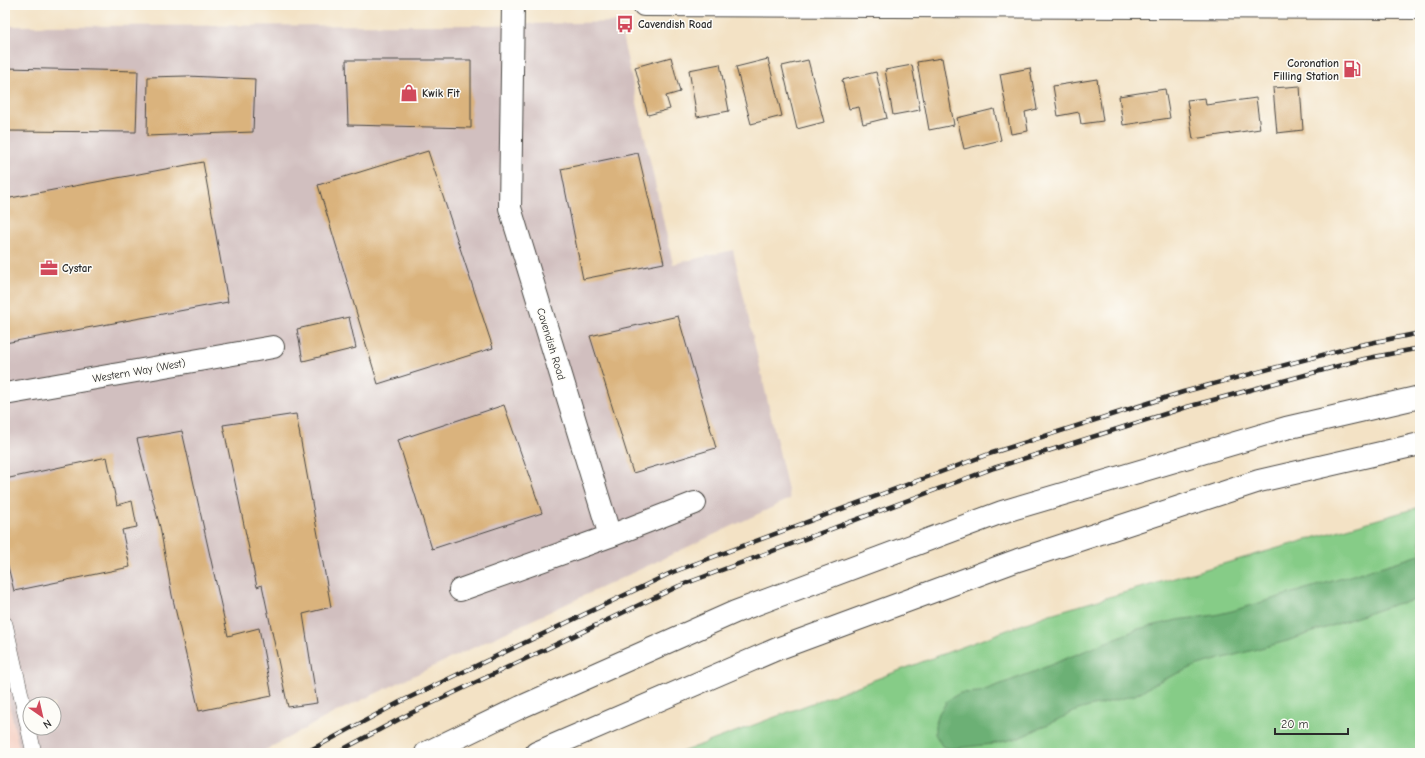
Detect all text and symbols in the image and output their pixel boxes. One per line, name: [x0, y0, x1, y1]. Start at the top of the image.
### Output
bus stop icon: Cavendish Road: [615, 14, 635, 34]
place label: Cavendish Road: [638, 18, 713, 31]
place label: Coronation Filling Station: [1273, 57, 1339, 83]
fuel station icon: Coronation Filling Station: [1342, 59, 1362, 79]
shop icon: Kwik Fit: [399, 83, 419, 103]
place label: Kwik Fit: [422, 87, 460, 100]
office icon: Cystar: [39, 258, 59, 278]
place label: Cystar: [62, 262, 92, 275]
street label: Cavendish Road: [534, 306, 568, 382]
street label: Western Way (West): [92, 356, 187, 386]
north arrow: [22, 696, 62, 736]
scale bar: [1275, 710, 1348, 736]
text: N: [41, 716, 54, 731]
text: 20 m: [1281, 717, 1309, 731]

